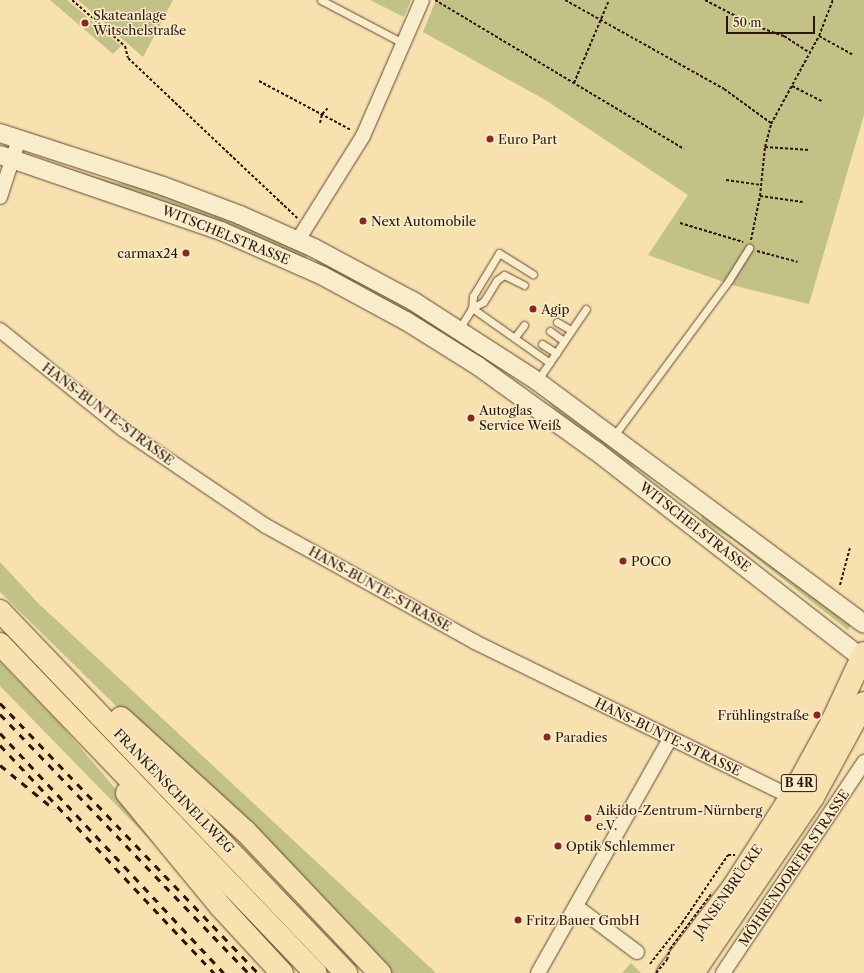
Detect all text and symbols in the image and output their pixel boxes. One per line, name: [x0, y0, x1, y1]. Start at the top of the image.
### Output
place label: Skateanlage Witschelstraße: [93, 8, 186, 39]
scale bar: [728, 8, 817, 34]
text: 50 m: [733, 15, 762, 30]
marker: Skateanlage Witschelstraße: [80, 18, 90, 28]
place label: Euro Part: [498, 131, 557, 147]
marker: Euro Part: [485, 134, 495, 144]
street label: WITSCHELSTRASSE: [160, 202, 292, 268]
place label: Next Automobile: [371, 213, 477, 229]
marker: Next Automobile: [358, 216, 368, 226]
place label: carmax24: [117, 245, 178, 261]
marker: carmax24: [181, 248, 191, 258]
place label: Agip: [541, 301, 569, 317]
marker: Agip: [528, 304, 538, 314]
street label: HANS-BUNTE-STRASSE: [39, 359, 177, 469]
place label: Autoglas Service Weiß: [479, 403, 562, 434]
marker: Autoglas Service Weiß: [466, 413, 476, 423]
street label: WITSCHELSTRASSE: [636, 479, 754, 575]
street label: HANS-BUNTE-STRASSE: [306, 543, 454, 635]
place label: POCO: [631, 553, 671, 569]
marker: POCO: [618, 556, 628, 566]
street label: HANS-BUNTE-STRASSE: [592, 695, 744, 779]
place label: Frühlingstraße: [718, 707, 809, 723]
marker: Frühlingstraße: [812, 710, 822, 720]
street label: FRANKENSCHNELLWEG: [111, 726, 237, 856]
place label: Paradies: [555, 729, 607, 745]
marker: Paradies: [542, 732, 552, 742]
road number: B 4R: [780, 773, 818, 793]
street label: MÖHRENDORFER STRASSE: [735, 786, 853, 950]
place label: Aikido-Zentrum-Nürnberg e.V.: [596, 803, 762, 834]
marker: Aikido-Zentrum-Nürnberg e.V.: [583, 813, 593, 823]
place label: Optik Schlemmer: [566, 838, 675, 854]
marker: Optik Schlemmer: [553, 841, 563, 851]
street label: JANSENBRÜCKE: [690, 842, 766, 940]
place label: Fritz Bauer GmbH: [526, 912, 640, 928]
marker: Fritz Bauer GmbH: [513, 915, 523, 925]

